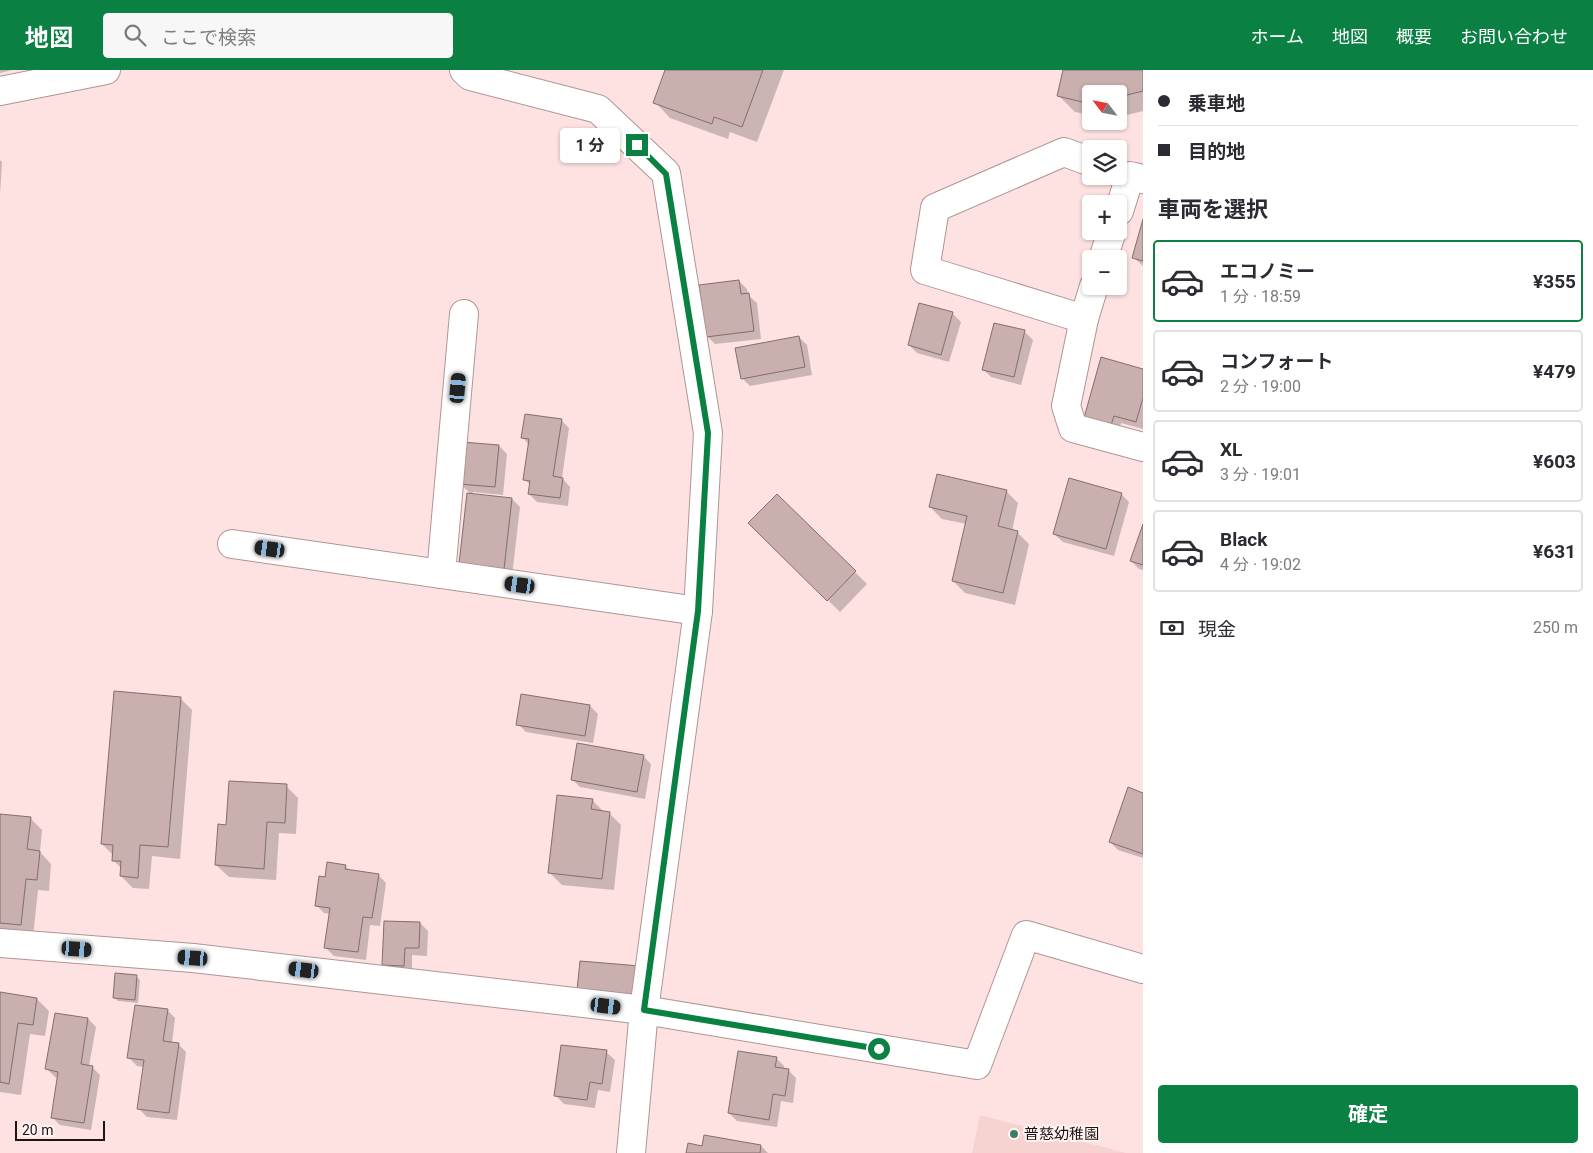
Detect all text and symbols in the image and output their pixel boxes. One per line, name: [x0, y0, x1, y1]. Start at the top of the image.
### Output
search box: [103, 13, 453, 58]
icon: search: [121, 21, 149, 49]
text: 地図: [25, 24, 73, 52]
text: ここで検索: [161, 26, 256, 49]
text: ホーム: [1251, 26, 1304, 47]
text: 地図: [1332, 26, 1368, 47]
text: 概要: [1396, 26, 1432, 47]
text: お問い合わせ: [1460, 26, 1568, 47]
north arrow: [1082, 85, 1128, 130]
map controls: [1082, 85, 1127, 295]
text: 乗車地: [1188, 92, 1245, 115]
callout: 1 分: [560, 128, 620, 162]
route end: [626, 134, 648, 156]
text: 1 分: [575, 136, 605, 155]
button: layers: [1082, 140, 1127, 185]
text: 目的地: [1188, 140, 1245, 163]
button: +: [1082, 195, 1127, 240]
text: 車両を選択: [1158, 197, 1268, 222]
button: −: [1082, 250, 1127, 295]
icon: car: [1160, 259, 1205, 304]
text: エコノミー: [1220, 260, 1315, 283]
text: ¥355: [1533, 270, 1576, 293]
text: 1 分 · 18:59: [1220, 287, 1301, 306]
icon: car: [1160, 349, 1205, 394]
text: コンフォート: [1220, 350, 1333, 373]
text: ¥479: [1533, 360, 1576, 383]
car: [449, 372, 466, 404]
text: 2 分 · 19:00: [1220, 377, 1301, 396]
text: XL: [1220, 438, 1242, 461]
icon: car: [1160, 439, 1205, 484]
text: ¥603: [1533, 450, 1576, 473]
text: 3 分 · 19:01: [1220, 465, 1301, 484]
text: Black: [1220, 528, 1267, 551]
icon: car: [1160, 529, 1205, 574]
car: [254, 539, 285, 559]
text: ¥631: [1533, 540, 1576, 563]
text: 4 分 · 19:02: [1220, 555, 1301, 574]
car: [504, 575, 535, 595]
icon: cash: [1158, 614, 1186, 642]
text: 現金: [1198, 618, 1236, 641]
text: 250 m: [1533, 618, 1578, 637]
car: [61, 940, 92, 958]
car: [177, 949, 208, 967]
car: [288, 961, 319, 979]
car: [590, 997, 621, 1015]
route start: [868, 1038, 890, 1060]
button: 確定: [1158, 1085, 1578, 1143]
scale bar: [15, 1118, 105, 1141]
text: 20 m: [22, 1122, 54, 1138]
place label: 普慈幼稚園: [1024, 1125, 1099, 1143]
marker: 普慈幼稚園: [1008, 1128, 1020, 1140]

